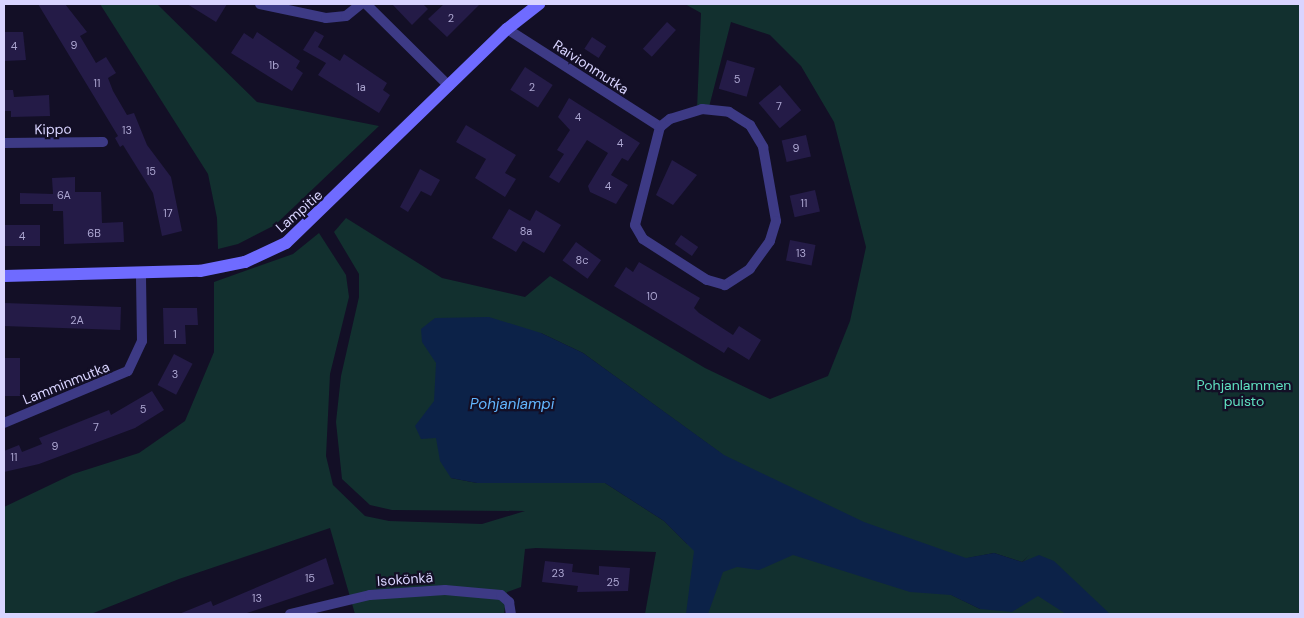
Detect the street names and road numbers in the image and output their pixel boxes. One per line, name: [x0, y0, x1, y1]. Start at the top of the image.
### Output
street label: Raivionmutka: [550, 36, 632, 98]
street label: Kippo: [34, 120, 72, 138]
street label: Lampitie: [272, 186, 326, 236]
street label: Lamminmutka: [20, 358, 112, 408]
street label: Isokönkä: [376, 569, 434, 589]

